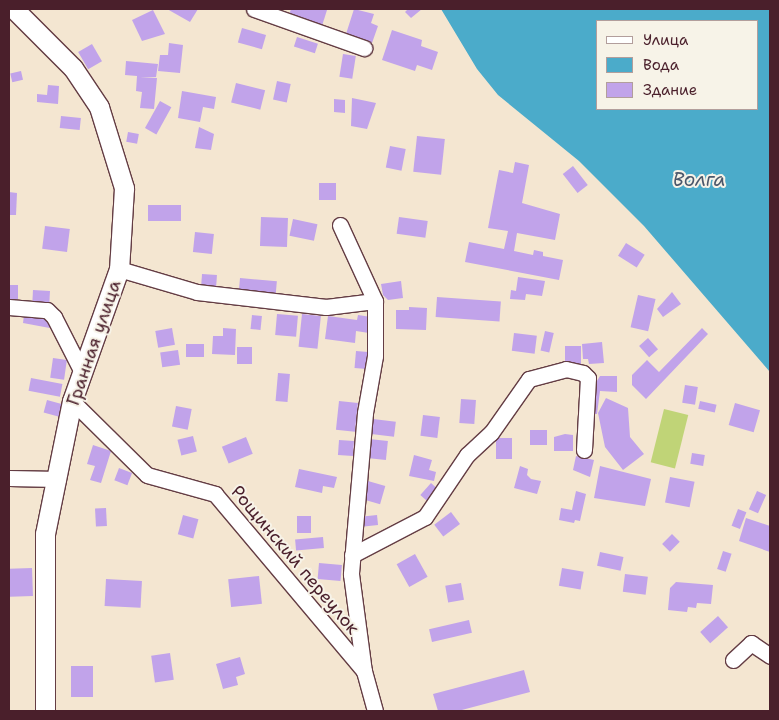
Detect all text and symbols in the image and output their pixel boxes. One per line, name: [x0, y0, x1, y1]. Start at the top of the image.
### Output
legend: [596, 20, 759, 110]
text: Улица: [643, 30, 688, 50]
text: Вода: [643, 55, 679, 75]
text: Здание: [643, 80, 697, 100]
water label: Волга: [673, 169, 725, 191]
street label: Гранная улица: [62, 277, 126, 409]
street label: Рощинский переулок: [226, 481, 364, 639]

